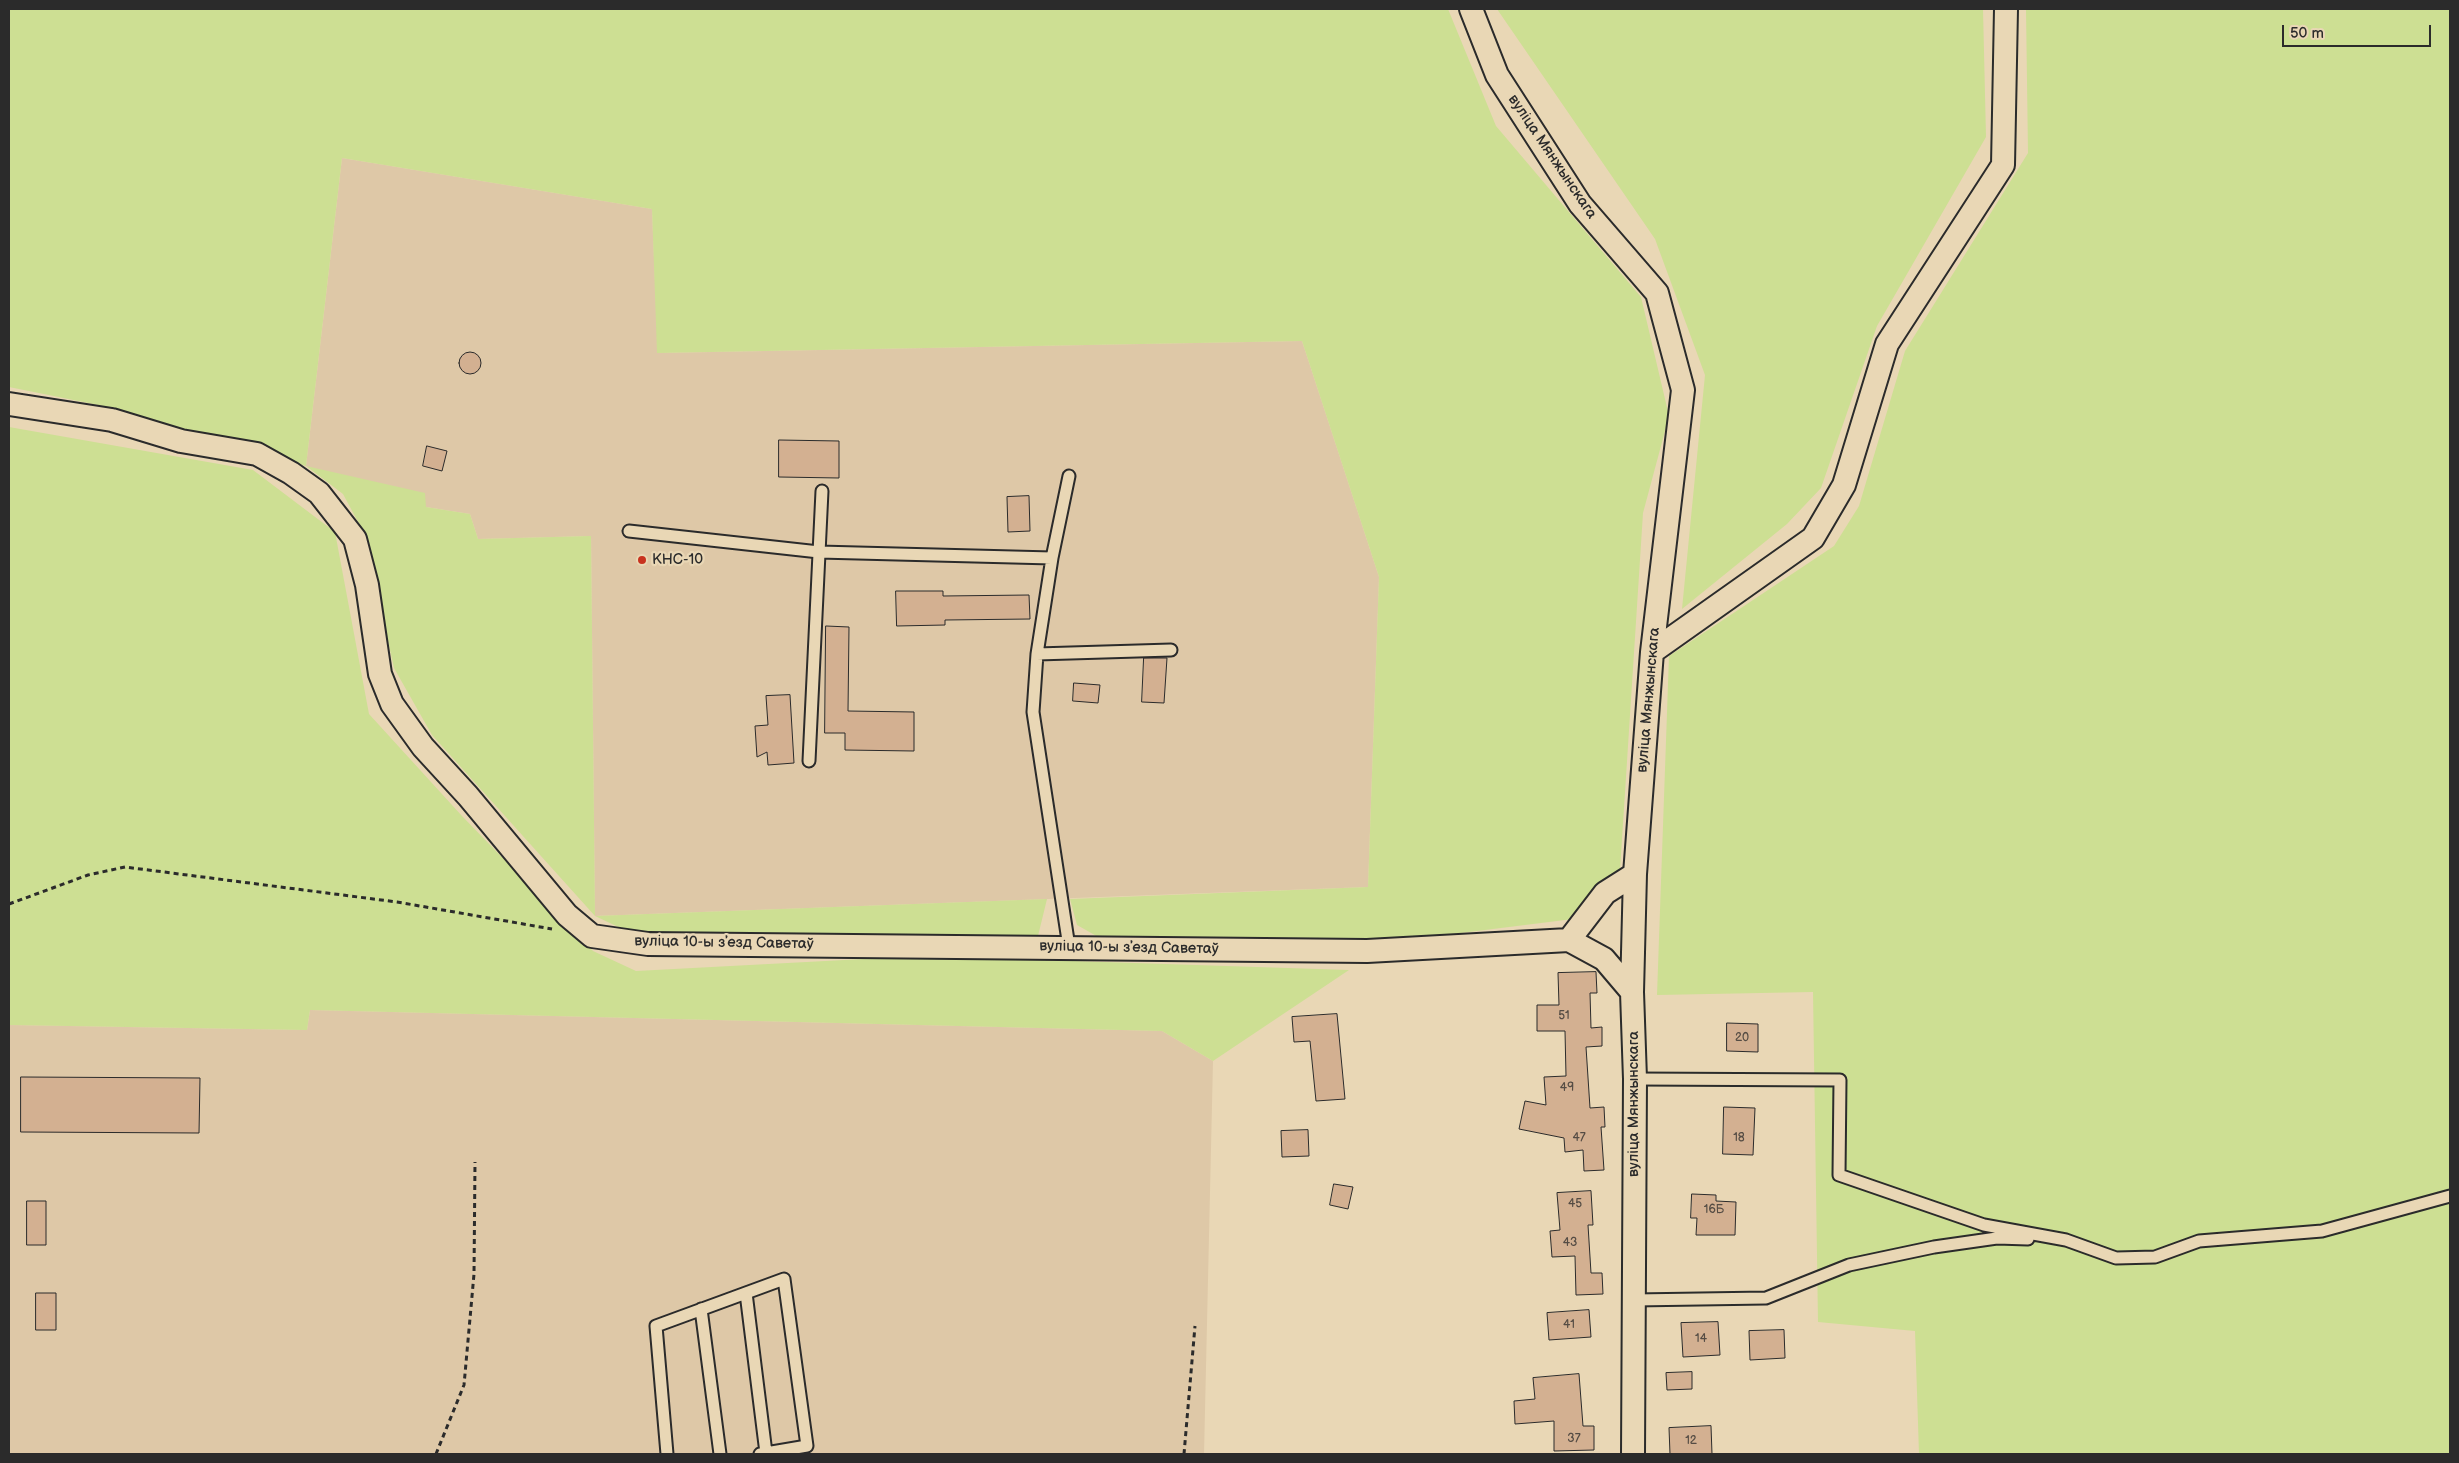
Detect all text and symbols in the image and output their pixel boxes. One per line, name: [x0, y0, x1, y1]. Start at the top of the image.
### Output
scale bar: [2284, 15, 2433, 47]
text: 50 m: [2290, 24, 2324, 43]
street label: вуліца Мянжынскага: [1504, 91, 1600, 223]
place label: КНС-10: [652, 551, 703, 569]
marker: КНС-10: [636, 554, 648, 566]
street label: вуліца Мянжынскага: [1634, 626, 1664, 774]
street label: вуліца 10-ы зʼезд Саветаў: [634, 932, 814, 954]
street label: вуліца 10-ы зʼезд Саветаў: [1039, 937, 1219, 959]
house number: 51: [1558, 1009, 1570, 1023]
street label: вуліца Мянжынскага: [1625, 1031, 1643, 1177]
house number: 20: [1735, 1031, 1749, 1045]
house number: 49: [1560, 1081, 1574, 1095]
house number: 47: [1572, 1131, 1586, 1145]
house number: 18: [1733, 1131, 1745, 1145]
house number: 45: [1568, 1197, 1582, 1211]
house number: 16Б: [1704, 1203, 1724, 1217]
house number: 43: [1563, 1236, 1577, 1250]
house number: 41: [1563, 1318, 1575, 1332]
house number: 14: [1695, 1332, 1707, 1346]
house number: 37: [1567, 1432, 1581, 1446]
house number: 12: [1685, 1434, 1697, 1448]

